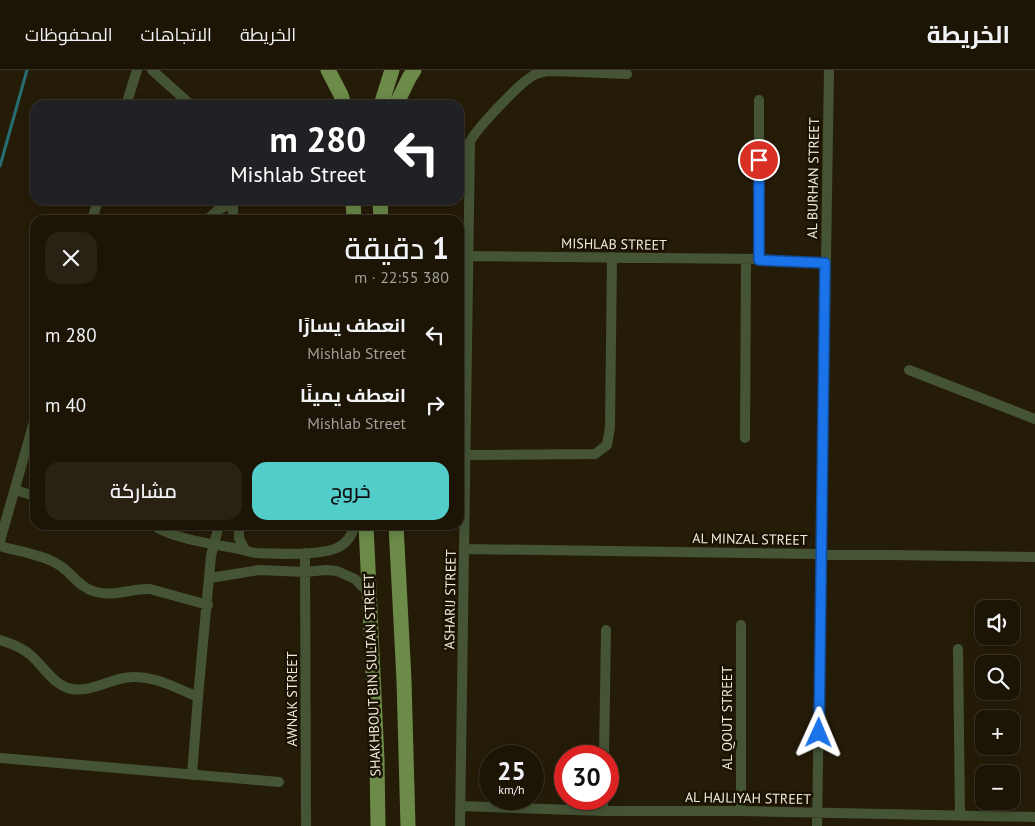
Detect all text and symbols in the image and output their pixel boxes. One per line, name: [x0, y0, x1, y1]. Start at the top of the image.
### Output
text: الخريطة: [927, 19, 1010, 50]
text: المحفوظات: [25, 23, 113, 46]
text: الاتجاهات: [141, 23, 212, 46]
text: الخريطة: [240, 23, 296, 46]
text: 280 m: [269, 116, 366, 162]
street label: AL BURHAN STREET: [803, 117, 823, 239]
icon: left: [384, 120, 449, 185]
pin: [738, 139, 780, 181]
icon: arrive: [745, 146, 773, 174]
text: Mishlab Street: [230, 160, 366, 188]
text: 1 دقيقة: [345, 228, 449, 267]
button: close: [45, 232, 97, 284]
street label: MISHLAB STREET: [561, 234, 667, 254]
text: 380 m · 22:55: [354, 267, 449, 287]
text: انعطف يسارًا: [298, 313, 406, 337]
icon: left: [421, 321, 449, 349]
text: 280 m: [45, 323, 97, 347]
text: Mishlab Street: [307, 343, 406, 363]
text: انعطف يمينًا: [300, 383, 406, 407]
icon: right: [421, 391, 449, 419]
text: 40 m: [45, 393, 86, 417]
text: Mishlab Street: [307, 413, 406, 433]
button: مشاركة: [45, 462, 242, 520]
button: خروج: [252, 462, 449, 520]
street label: AL MINZAL STREET: [692, 529, 808, 549]
street label: 'ASHARIJ STREET: [440, 549, 460, 651]
street label: SHAKHBOUT BIN SULTAN STREET: [359, 573, 385, 777]
map controls: [975, 600, 1020, 810]
button: sound: [975, 600, 1020, 645]
street label: AWNAK STREET: [283, 651, 301, 747]
button: search: [975, 655, 1020, 700]
street label: AL QOUT STREET: [718, 666, 736, 770]
position arrow: [792, 706, 844, 758]
button: +: [975, 710, 1020, 755]
speed limit sign: 30: [554, 745, 619, 810]
text: 25: [497, 755, 526, 787]
button: −: [975, 765, 1020, 810]
text: km/h: [498, 782, 525, 797]
street label: AL HAJLIYAH STREET: [685, 788, 811, 808]

